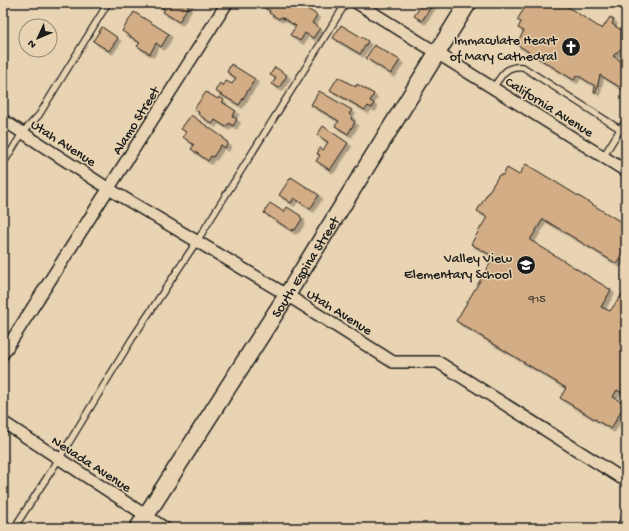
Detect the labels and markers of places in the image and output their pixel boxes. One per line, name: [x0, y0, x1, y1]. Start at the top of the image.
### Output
place label: Immaculate Heart of Mary Cathedral: [450, 33, 558, 66]
church icon: Immaculate Heart of Mary Cathedral: [560, 36, 582, 58]
place label: Valley View Elementary School: [404, 251, 512, 284]
school or university icon: Valley View Elementary School: [515, 254, 537, 276]

